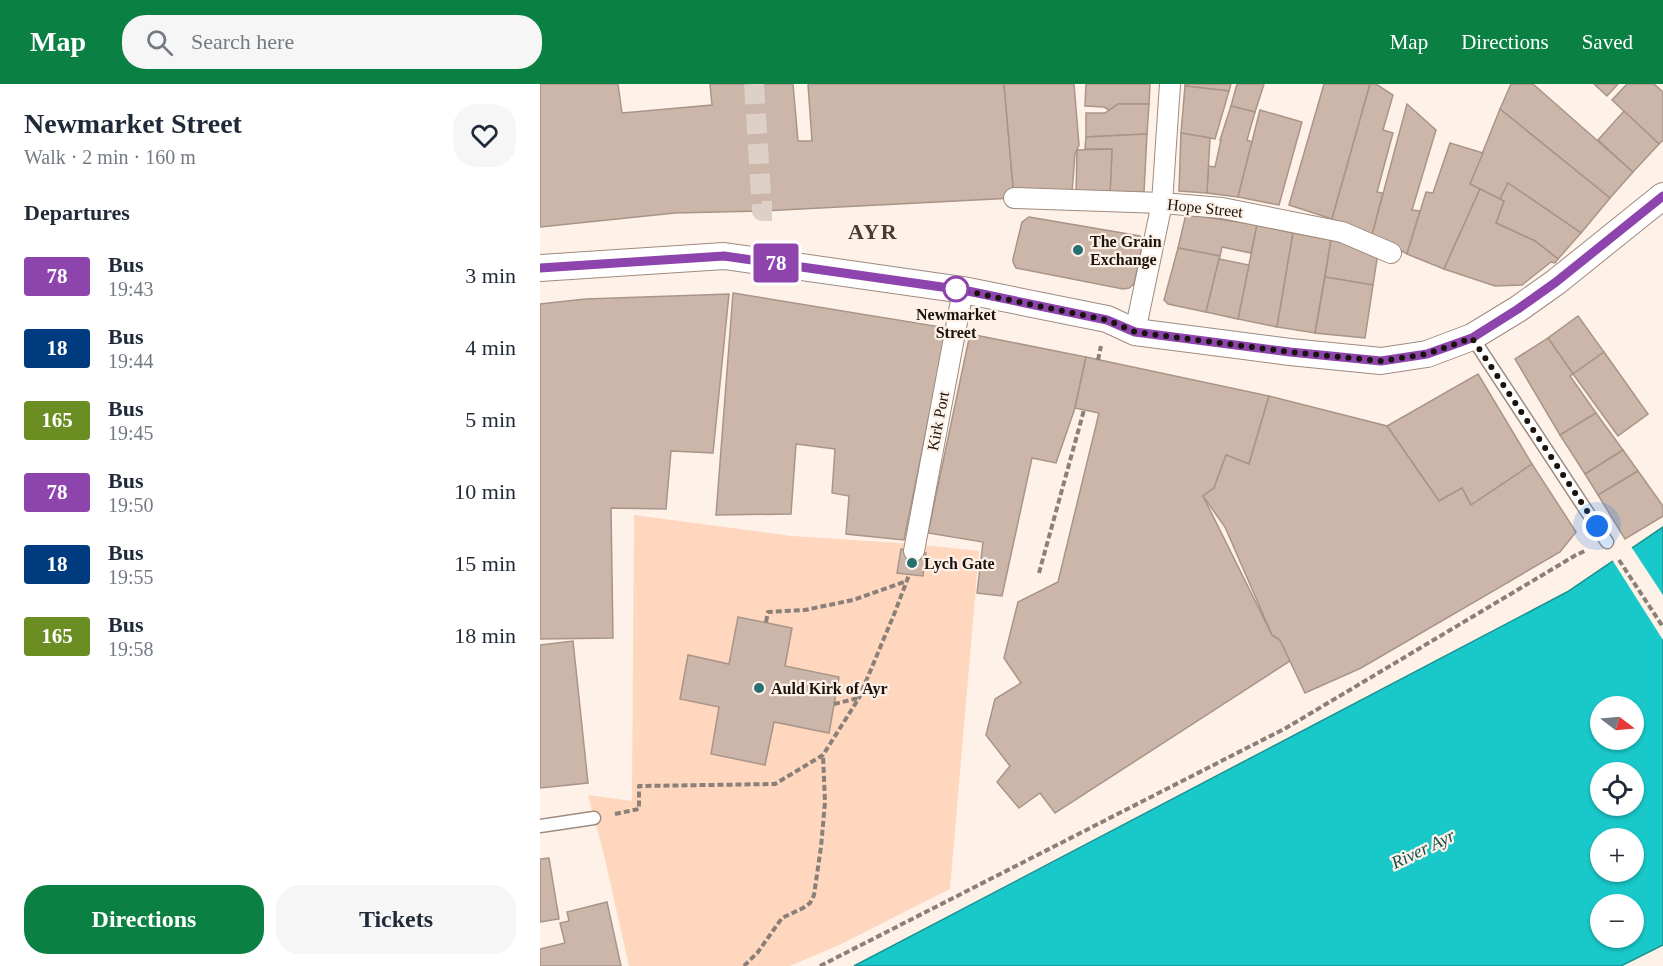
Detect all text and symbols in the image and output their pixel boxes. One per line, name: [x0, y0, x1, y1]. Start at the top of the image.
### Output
search box: [122, 15, 542, 69]
text: Map: [30, 26, 86, 57]
icon: search: [143, 26, 176, 59]
text: Search here: [191, 29, 294, 54]
text: Map: [1390, 30, 1428, 54]
text: Directions: [1461, 30, 1549, 54]
text: Saved: [1582, 30, 1633, 54]
button: heart: [453, 104, 516, 167]
text: Newmarket Street: [24, 108, 242, 139]
text: Walk · 2 min · 160 m: [24, 146, 196, 168]
street label: Hope Street: [1166, 196, 1244, 221]
text: Departures: [24, 200, 130, 225]
district label: AYR: [848, 219, 898, 244]
place label: The Grain Exchange: [1090, 233, 1162, 269]
marker: The Grain Exchange: [1071, 243, 1085, 257]
line badge: 78: [749, 244, 803, 282]
text: 78: [766, 251, 787, 275]
text: Bus: [108, 252, 143, 277]
text: 3 min: [465, 263, 516, 288]
text: 78: [47, 264, 68, 288]
marker: Newmarket Street: [943, 276, 969, 302]
text: 19:43: [108, 278, 154, 300]
place label: Newmarket Street: [916, 306, 997, 341]
text: Bus: [108, 324, 143, 349]
text: 4 min: [465, 335, 516, 360]
text: 18: [47, 336, 68, 360]
text: 19:44: [108, 350, 154, 372]
street label: Kirk Port: [924, 389, 952, 452]
text: Bus: [108, 396, 143, 421]
text: 5 min: [465, 407, 516, 432]
text: 165: [41, 408, 73, 432]
text: 19:45: [108, 422, 154, 444]
text: Bus: [108, 468, 143, 493]
text: 10 min: [454, 479, 516, 504]
text: 78: [47, 480, 68, 504]
text: 19:50: [108, 494, 154, 516]
your location: [1582, 511, 1612, 541]
text: Bus: [108, 540, 143, 565]
text: 15 min: [454, 551, 516, 576]
text: 18: [47, 552, 68, 576]
place label: Lych Gate: [924, 555, 995, 573]
marker: Lych Gate: [905, 556, 919, 570]
text: 19:55: [108, 566, 154, 588]
text: Bus: [108, 612, 143, 637]
text: 18 min: [454, 623, 516, 648]
text: 165: [41, 624, 73, 648]
text: 19:58: [108, 638, 154, 660]
place label: Auld Kirk of Ayr: [771, 680, 888, 698]
marker: Auld Kirk of Ayr: [752, 681, 766, 695]
north arrow: [1590, 696, 1644, 750]
map controls: [1590, 696, 1644, 948]
button: locate: [1590, 762, 1644, 816]
water label: River Ayr: [1387, 825, 1459, 873]
button: +: [1590, 828, 1644, 882]
button: Directions: [24, 885, 264, 954]
button: Tickets: [276, 885, 516, 954]
button: −: [1590, 894, 1644, 948]

